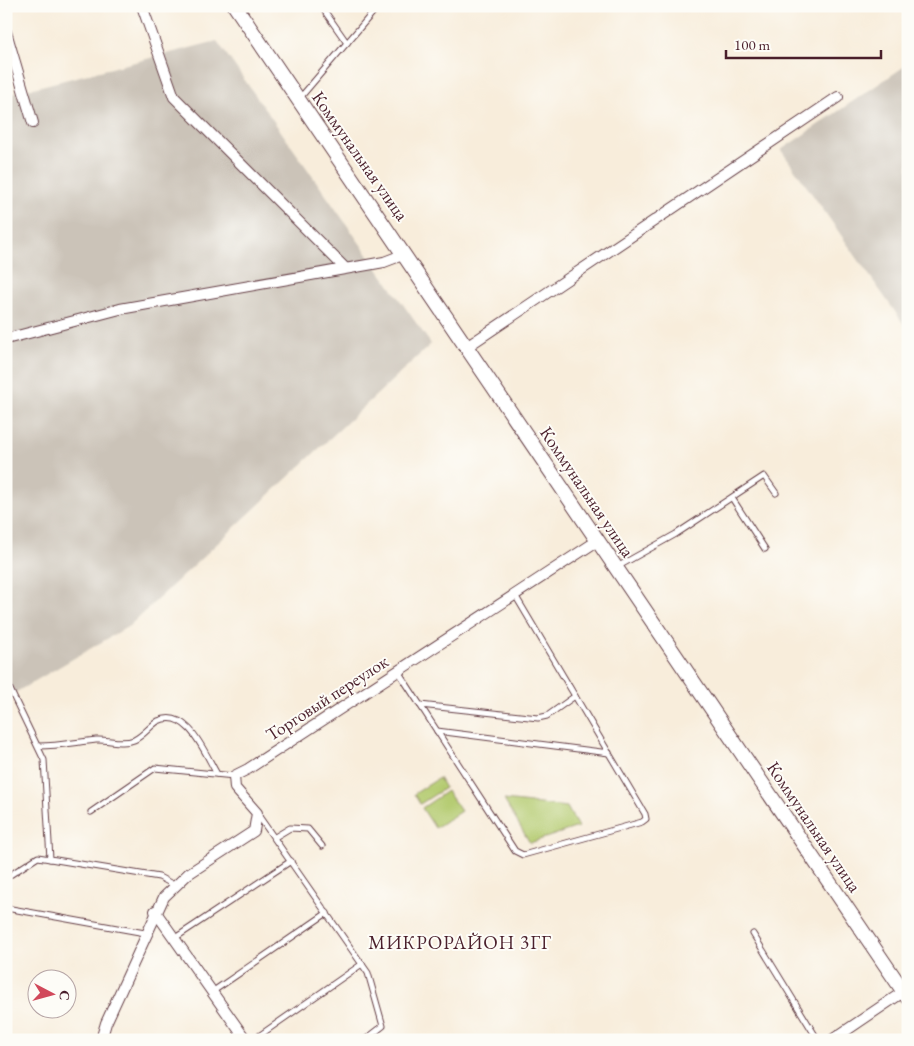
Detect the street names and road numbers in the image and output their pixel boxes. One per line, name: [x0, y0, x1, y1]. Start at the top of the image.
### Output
street label: Коммунальная улица: [307, 86, 414, 226]
street label: Коммунальная улица: [535, 422, 640, 562]
street label: Торговый переулок: [261, 649, 393, 746]
street label: Коммунальная улица: [762, 757, 867, 897]

